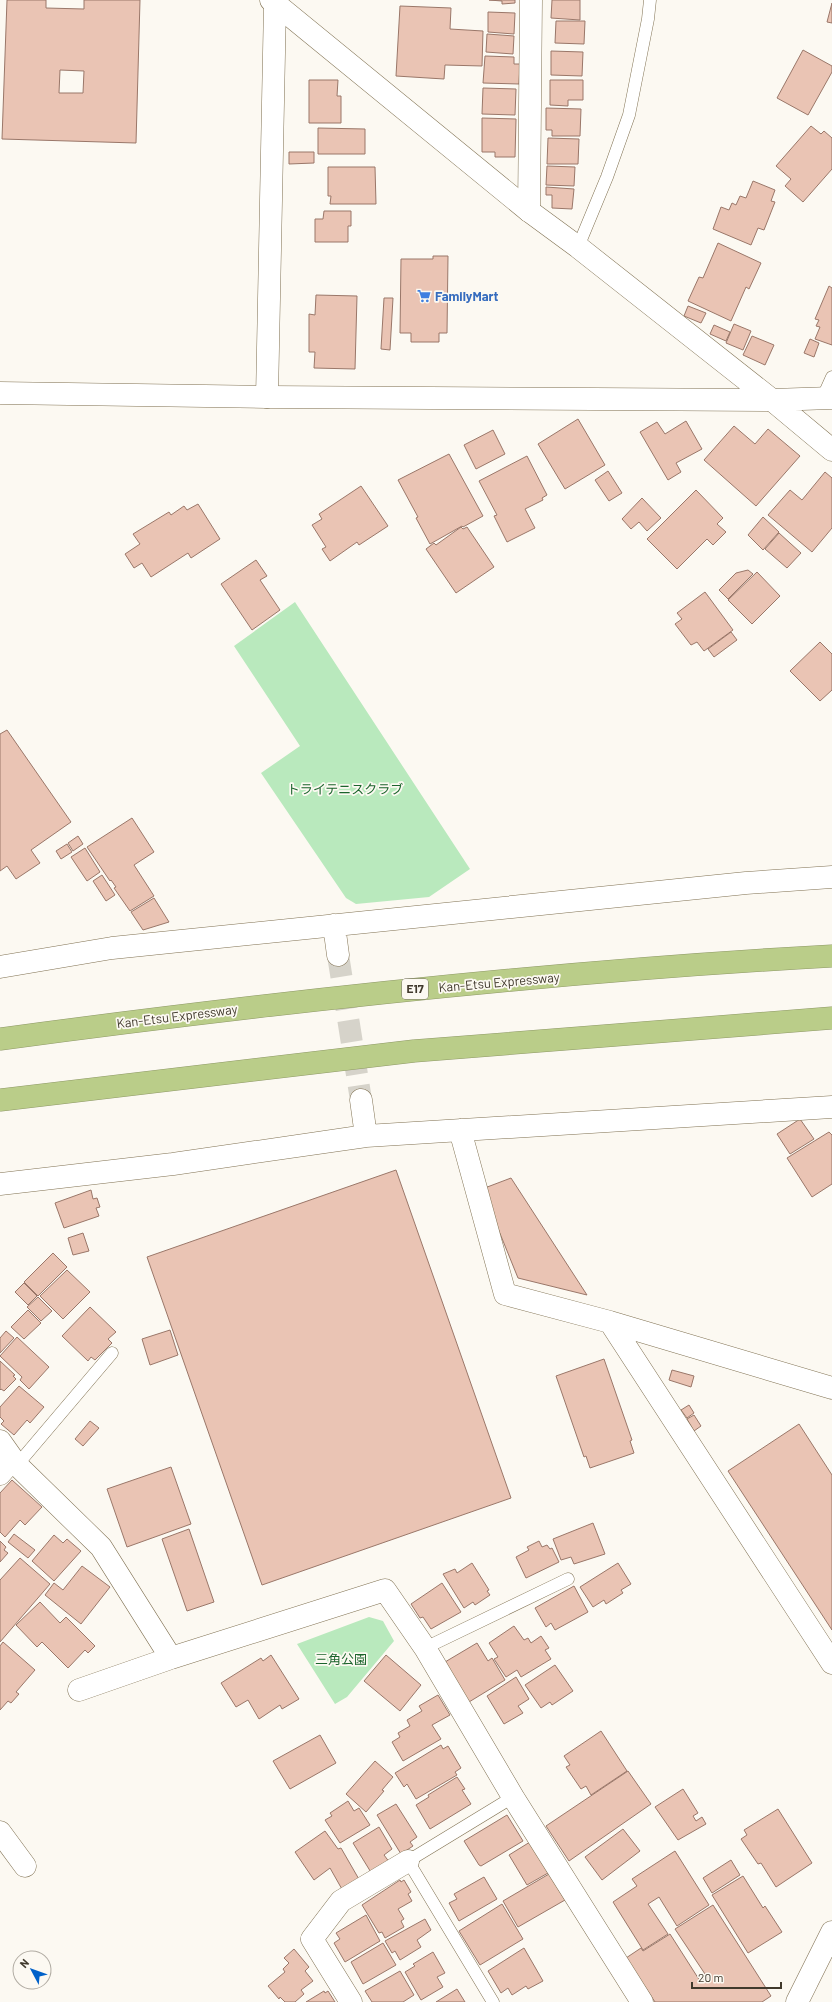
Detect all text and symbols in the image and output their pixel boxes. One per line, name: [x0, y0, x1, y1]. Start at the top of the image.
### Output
supermarket icon: FamilyMart: [416, 288, 432, 304]
place label: FamilyMart: [435, 288, 499, 304]
park label: トライテニスクラブ: [287, 781, 403, 797]
street label: Kan-Etsu Expressway: [438, 969, 560, 995]
road number: E17: [402, 979, 428, 999]
street label: Kan-Etsu Expressway: [116, 1001, 238, 1031]
park label: 三角公園: [315, 1651, 367, 1667]
north arrow: [12, 1950, 52, 1990]
text: N: [17, 1956, 31, 1970]
scale bar: [692, 1964, 781, 1990]
text: 20 m: [698, 1970, 724, 1984]

